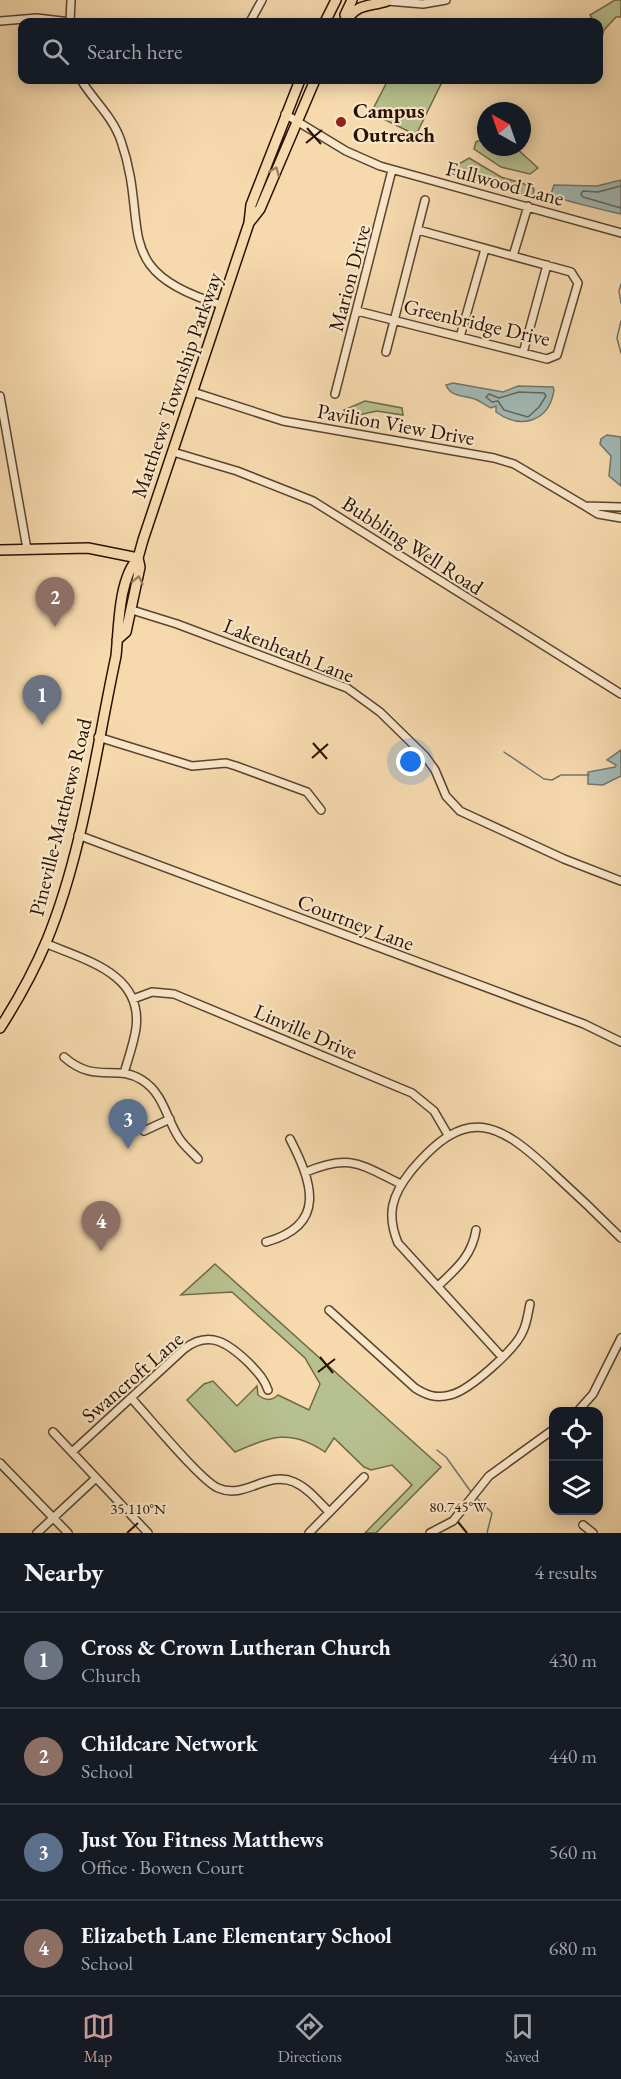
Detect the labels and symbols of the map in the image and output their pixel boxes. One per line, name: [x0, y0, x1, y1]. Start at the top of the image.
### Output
place label: Campus Outreach: [353, 97, 435, 148]
north arrow: [477, 102, 531, 156]
marker: Campus Outreach: [334, 115, 348, 129]
street label: Fullwood Lane: [443, 154, 567, 212]
one-way arrow: [268, 166, 280, 177]
street label: Marion Drive: [322, 222, 376, 334]
street label: Matthews Township Parkway: [125, 268, 228, 501]
street label: Greenbridge Drive: [401, 292, 553, 352]
street label: Pavilion View Drive: [315, 397, 477, 451]
street label: Bubbling Well Road: [337, 489, 489, 601]
one-way arrow: [131, 576, 144, 586]
pin: 2: [36, 578, 74, 627]
street label: Lakenheath Lane: [220, 612, 358, 688]
pin: 1: [22, 676, 62, 725]
street label: Pineville-Matthews Road: [22, 715, 98, 919]
your location: [396, 747, 425, 776]
street label: Courtney Lane: [294, 887, 418, 957]
street label: Linville Drive: [250, 997, 362, 1065]
pin: 3: [108, 1100, 148, 1149]
pin: 4: [82, 1202, 120, 1251]
street label: Swancroft Lane: [75, 1325, 189, 1429]
text: 80.745°W: [429, 1497, 487, 1516]
text: 35.110°N: [110, 1499, 166, 1518]

